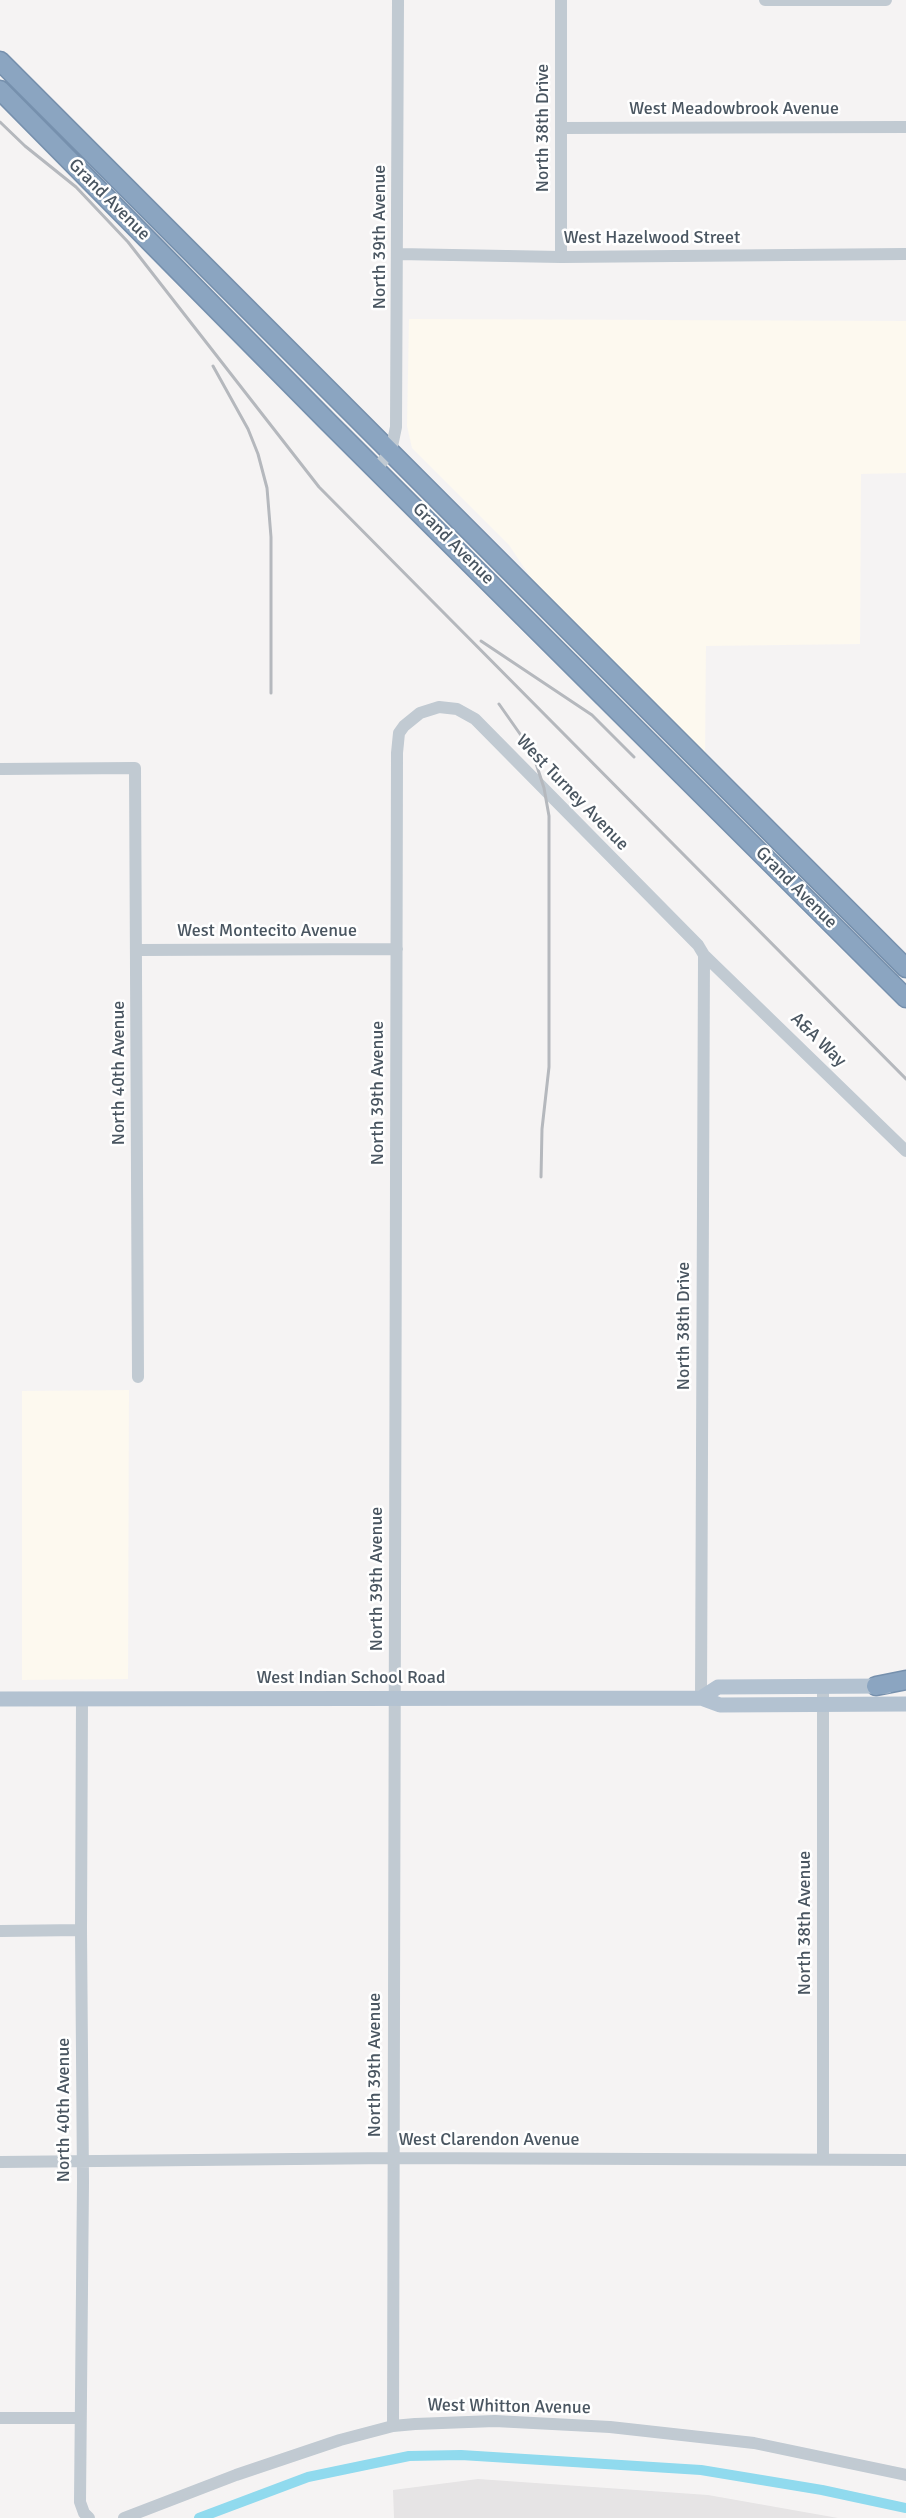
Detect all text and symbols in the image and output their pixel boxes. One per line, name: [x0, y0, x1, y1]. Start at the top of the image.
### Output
street label: North 38th Drive: [532, 64, 554, 192]
street label: West Meadowbrook Avenue: [629, 98, 839, 120]
street label: Grand Avenue: [64, 155, 154, 245]
street label: North 39th Avenue: [369, 165, 391, 309]
street label: West Hazelwood Street: [564, 227, 740, 249]
street label: Grand Avenue: [408, 499, 498, 589]
street label: West Turney Avenue: [511, 731, 633, 855]
street label: Grand Avenue: [751, 843, 841, 933]
street label: West Montecito Avenue: [177, 920, 357, 942]
street label: North 40th Avenue: [108, 1001, 130, 1145]
street label: A&A Way: [786, 1008, 850, 1072]
street label: North 39th Avenue: [367, 1021, 389, 1165]
street label: North 38th Drive: [673, 1262, 695, 1390]
street label: North 39th Avenue: [366, 1507, 388, 1651]
street label: West Indian School Road: [257, 1667, 445, 1689]
street label: North 38th Avenue: [794, 1851, 816, 1995]
street label: North 39th Avenue: [364, 1993, 386, 2137]
street label: North 40th Avenue: [53, 2038, 75, 2182]
street label: West Clarendon Avenue: [398, 2129, 580, 2151]
street label: West Whitton Avenue: [427, 2395, 591, 2419]

